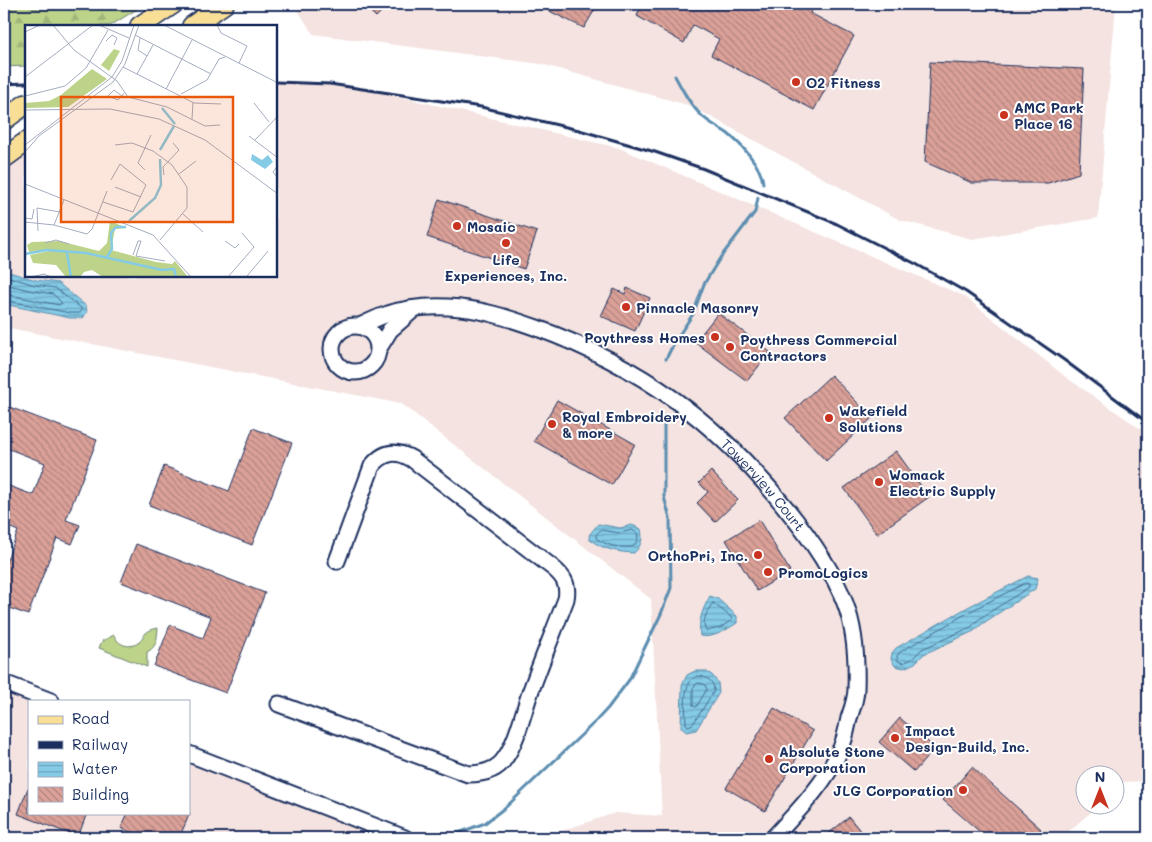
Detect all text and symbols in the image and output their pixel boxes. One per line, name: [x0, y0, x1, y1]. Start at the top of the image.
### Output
inset map: [25, 25, 278, 278]
place label: O2 Fitness: [806, 73, 881, 92]
marker: O2 Fitness: [790, 76, 802, 88]
place label: AMC Park Place 16: [1014, 98, 1084, 133]
marker: AMC Park Place 16: [998, 109, 1010, 121]
place label: Mosaic: [467, 217, 516, 236]
marker: Mosaic: [451, 220, 463, 232]
marker: Life Experiences, Inc.: [500, 237, 512, 249]
place label: Life Experiences, Inc.: [445, 250, 567, 285]
place label: Pinnacle Masonry: [636, 298, 759, 317]
marker: Pinnacle Masonry: [620, 301, 632, 313]
place label: Poythress Homes: [584, 328, 705, 347]
place label: Poythress Commercial Contractors: [740, 330, 897, 365]
marker: Poythress Homes: [709, 331, 721, 343]
marker: Poythress Commercial Contractors: [724, 341, 736, 353]
place label: Wakefield Solutions: [839, 401, 907, 436]
place label: Royal Embroidery & more: [562, 407, 687, 442]
marker: Wakefield Solutions: [823, 412, 835, 424]
marker: Royal Embroidery & more: [546, 418, 558, 430]
street label: Towerview Court: [718, 434, 810, 535]
place label: Womack Electric Supply: [889, 465, 996, 500]
marker: Womack Electric Supply: [873, 476, 885, 488]
place label: OrthoPri, Inc.: [648, 546, 748, 565]
marker: OrthoPri, Inc.: [752, 549, 764, 561]
place label: PromoLogics: [778, 563, 868, 582]
marker: PromoLogics: [762, 566, 774, 578]
legend: [28, 700, 190, 814]
text: Road: [72, 708, 109, 728]
place label: Impact Design-Build, Inc.: [905, 721, 1030, 756]
marker: Impact Design-Build, Inc.: [889, 732, 901, 744]
text: Railway: [72, 734, 128, 754]
place label: Absolute Stone Corporation: [779, 742, 884, 777]
marker: Absolute Stone Corporation: [763, 753, 775, 765]
text: Water: [72, 758, 118, 778]
north arrow: [1074, 764, 1124, 814]
text: N: [1095, 767, 1105, 786]
place label: JLG Corporation: [833, 781, 953, 800]
text: Building: [72, 784, 129, 804]
marker: JLG Corporation: [957, 784, 969, 796]

